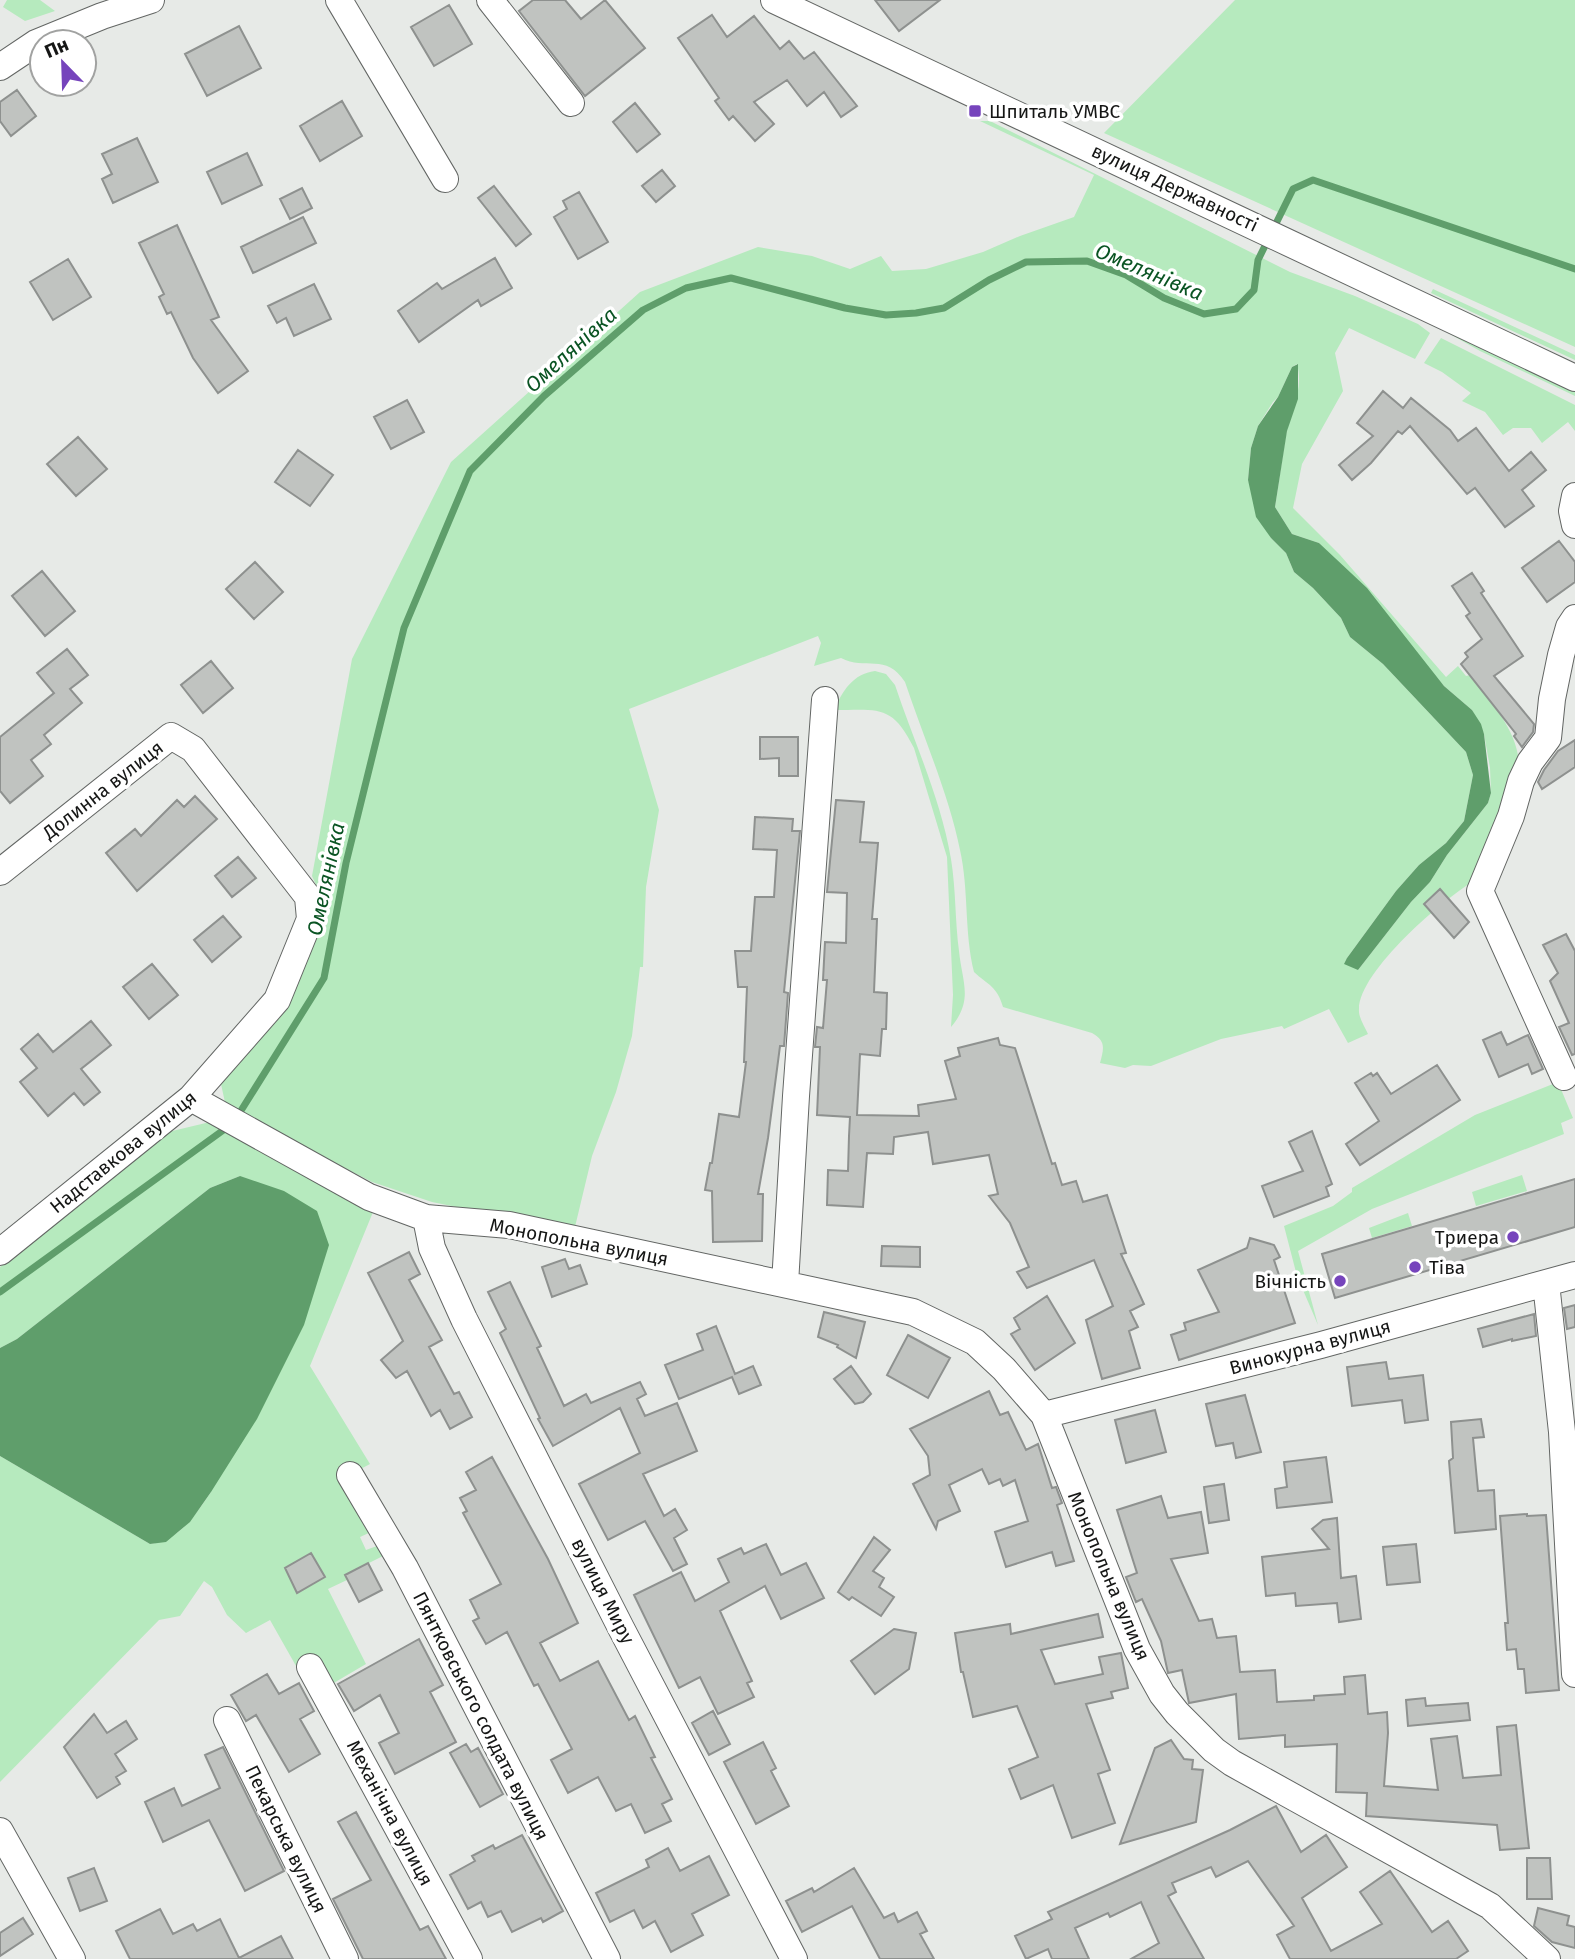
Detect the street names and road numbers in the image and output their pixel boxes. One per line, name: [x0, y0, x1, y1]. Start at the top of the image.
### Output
street label: вулиця Державності: [1088, 139, 1262, 237]
street label: Долинна вулиця: [37, 736, 168, 845]
street label: Надставкова вулиця: [45, 1086, 201, 1218]
street label: Монопольна вулиця: [488, 1213, 670, 1271]
street label: Винокурна вулиця: [1227, 1314, 1393, 1380]
street label: Монопольна вулиця: [1063, 1488, 1155, 1664]
street label: вулиця Миру: [567, 1534, 640, 1648]
street label: Пянтковського солдата вулиця: [408, 1588, 554, 1844]
street label: Механічна вулиця: [342, 1736, 438, 1890]
street label: Пекарська вулиця: [240, 1761, 332, 1917]

